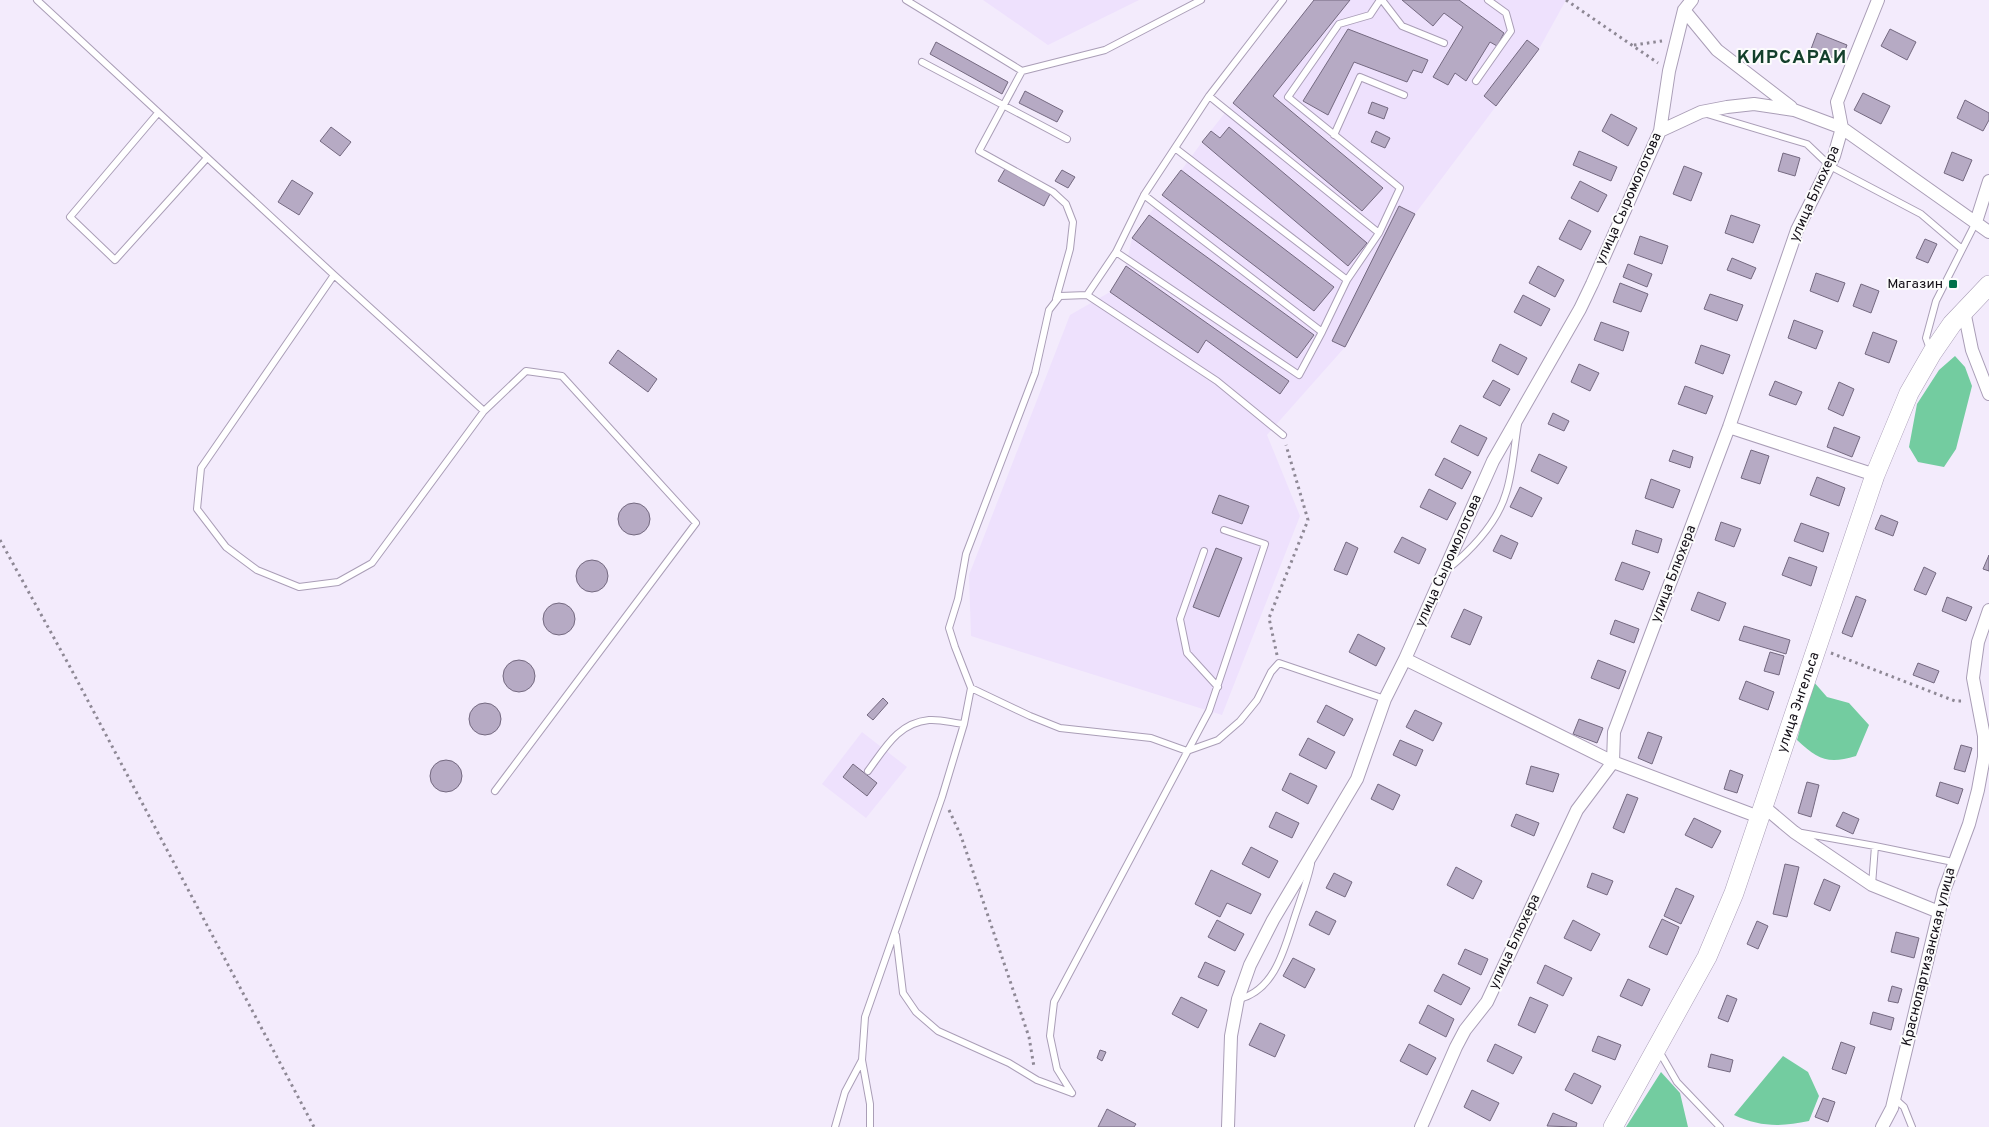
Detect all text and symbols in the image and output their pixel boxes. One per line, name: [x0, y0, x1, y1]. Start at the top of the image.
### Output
district label: КИРСАРАИ: [1737, 46, 1847, 70]
street label: улица Сыромолотова: [1592, 130, 1666, 268]
street label: улица Блюхера: [1786, 143, 1844, 245]
place label: Магазин: [1887, 276, 1943, 293]
marker: Магазин: [1947, 278, 1959, 290]
street label: улица Сыромолотова: [1412, 492, 1486, 630]
street label: улица Блюхера: [1648, 523, 1700, 625]
street label: улица Энгельса: [1773, 650, 1823, 755]
street label: Краснопартизанская улица: [1899, 866, 1959, 1048]
street label: улица Блюхера: [1486, 892, 1544, 992]

